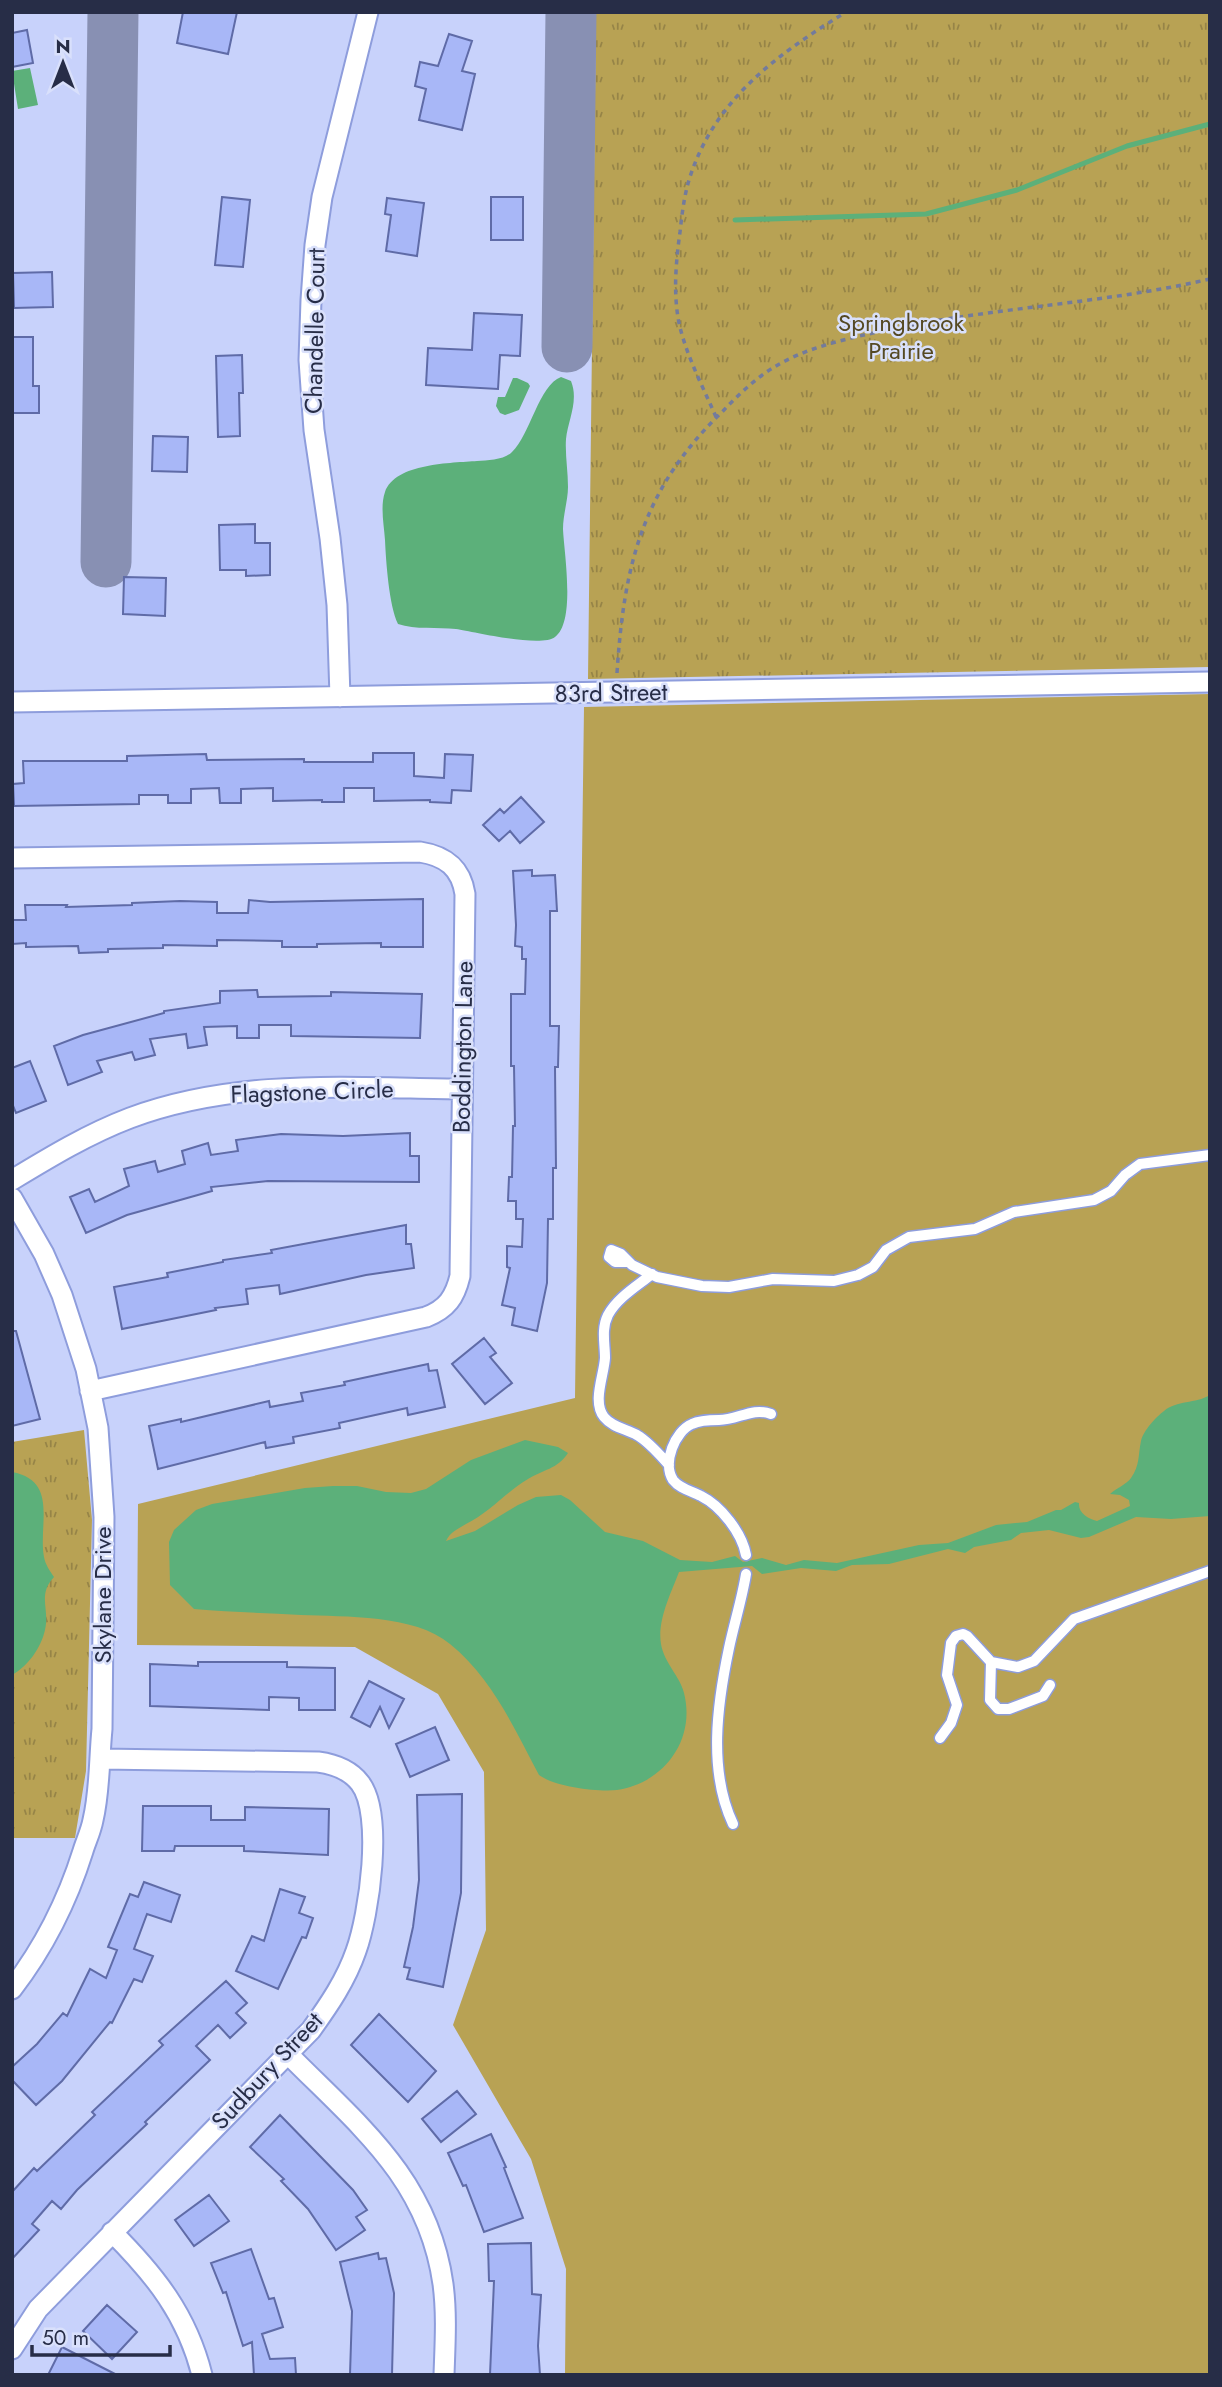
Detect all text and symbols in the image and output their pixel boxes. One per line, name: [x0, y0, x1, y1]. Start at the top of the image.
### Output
north arrow: [28, 28, 98, 98]
text: N: [55, 33, 71, 60]
street label: Chandelle Court: [296, 247, 333, 414]
park label: Springbrook Prairie: [838, 305, 964, 368]
street label: 83rd Street: [554, 674, 668, 711]
street label: Boddington Lane: [443, 961, 482, 1133]
street label: Flagstone Circle: [230, 1071, 394, 1112]
street label: Skylane Drive: [85, 1526, 120, 1664]
street label: Sudbury Street: [203, 2004, 331, 2137]
scale bar: [32, 2314, 170, 2358]
text: 50 m: [42, 2323, 89, 2353]

